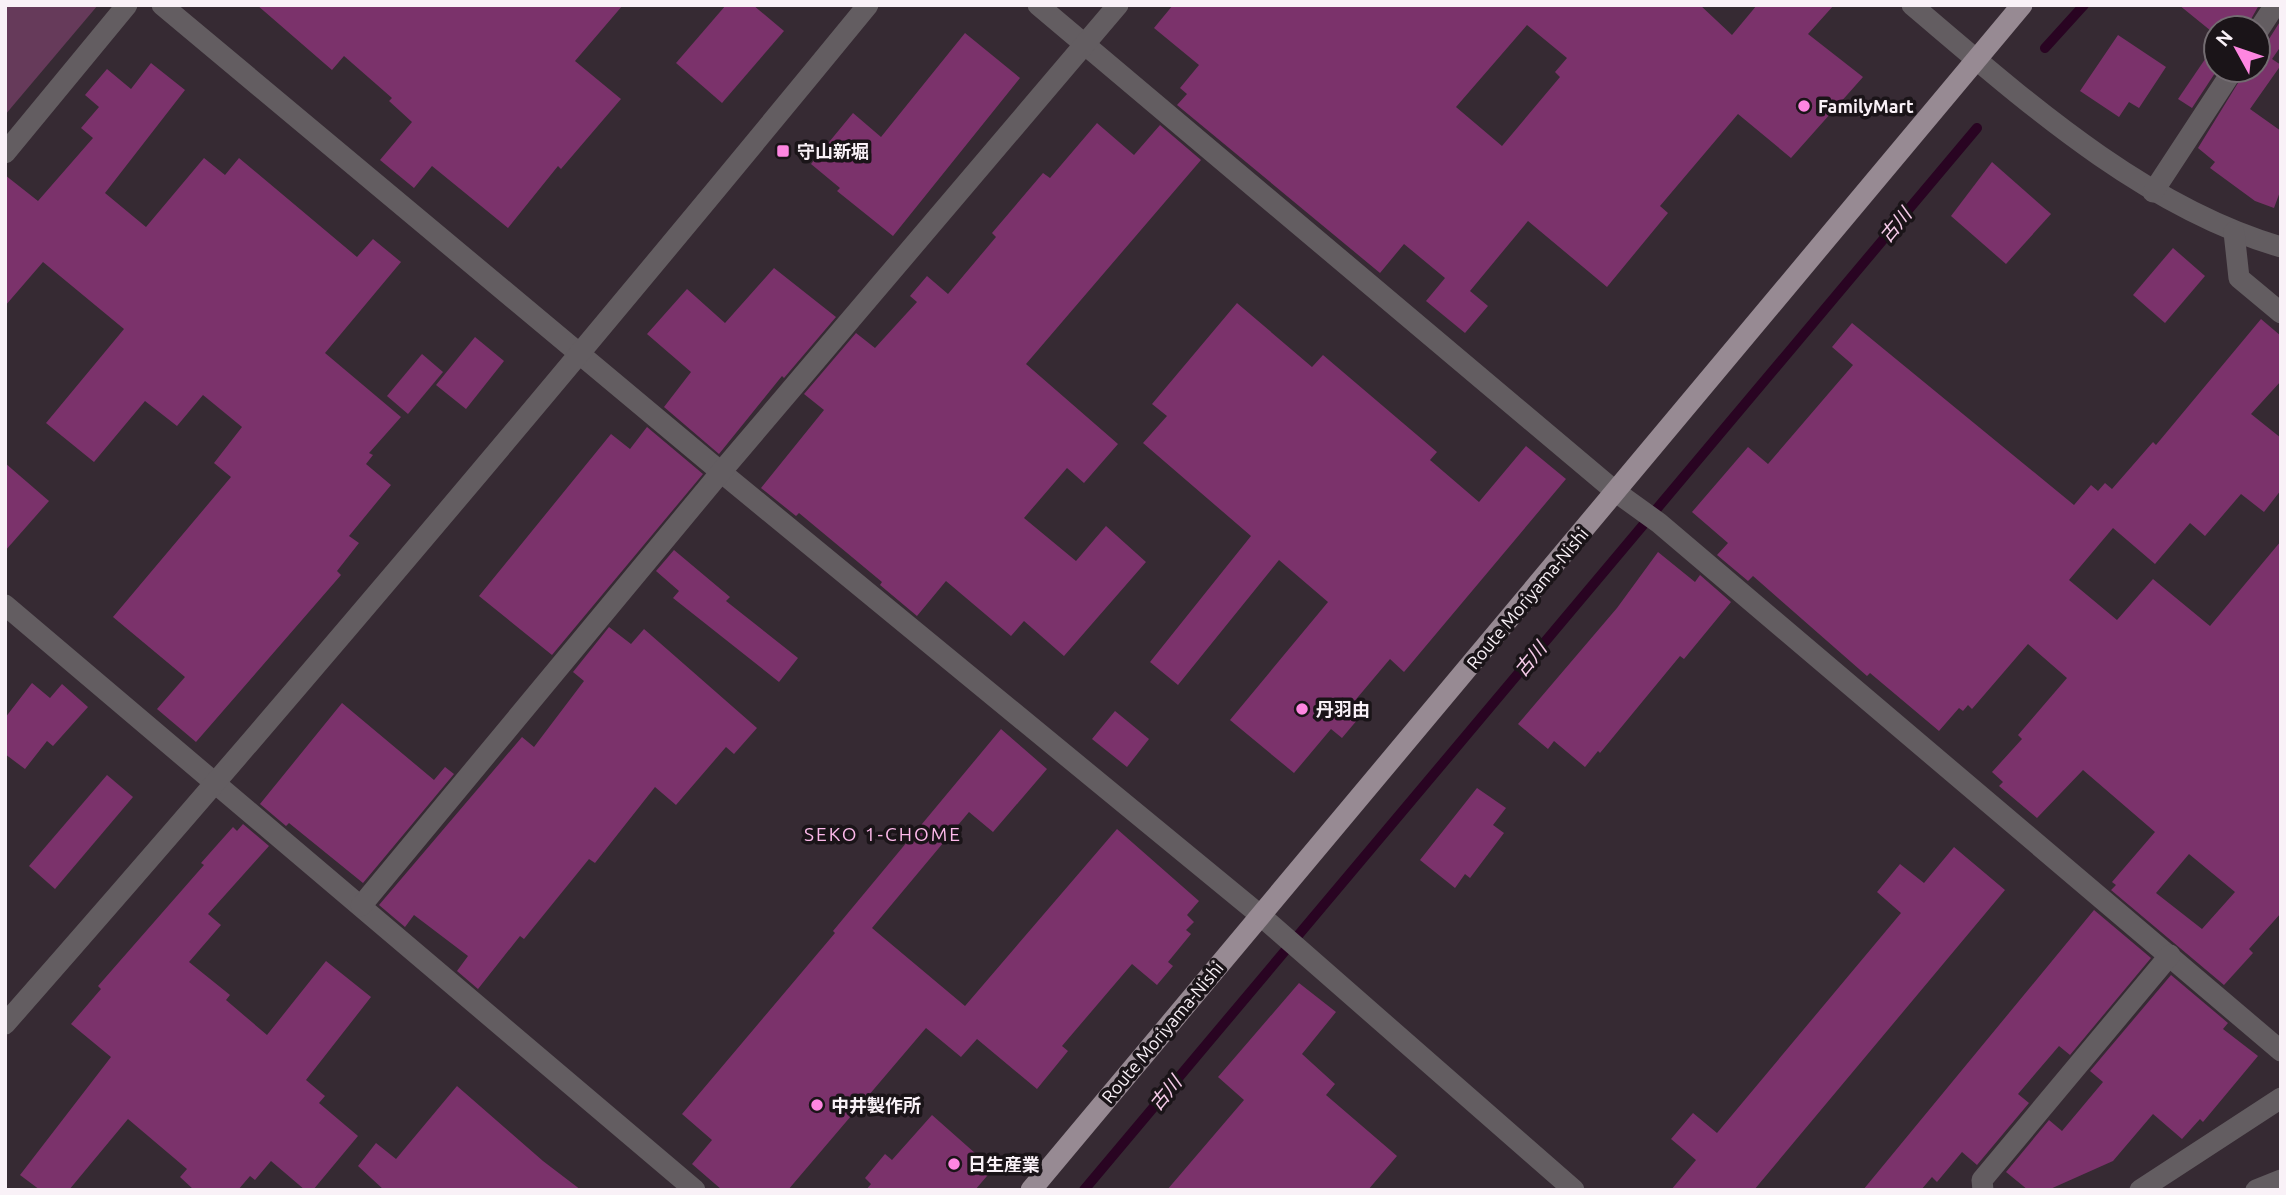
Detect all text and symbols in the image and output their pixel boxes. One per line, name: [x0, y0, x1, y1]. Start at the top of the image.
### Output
north arrow: [2202, 14, 2272, 84]
text: N: [2211, 26, 2237, 51]
place label: FamilyMart: [1818, 96, 1914, 116]
marker: FamilyMart: [1796, 98, 1812, 114]
place label: 守山新堀: [797, 141, 869, 161]
marker: 守山新堀: [775, 143, 791, 159]
water label: 古川: [1874, 202, 1917, 247]
street label: Route Moriyama-Nishi: [1462, 523, 1592, 673]
water label: 古川: [1509, 636, 1552, 681]
place label: 丹羽由: [1316, 699, 1370, 719]
marker: 丹羽由: [1294, 701, 1310, 717]
district label: SEKO 1-CHOME: [804, 823, 962, 845]
street label: Route Moriyama-Nishi: [1097, 957, 1227, 1107]
water label: 古川: [1144, 1070, 1187, 1115]
place label: 中井製作所: [831, 1095, 921, 1115]
marker: 中井製作所: [809, 1097, 825, 1113]
place label: 日生産業: [968, 1154, 1040, 1174]
marker: 日生産業: [946, 1156, 962, 1172]

